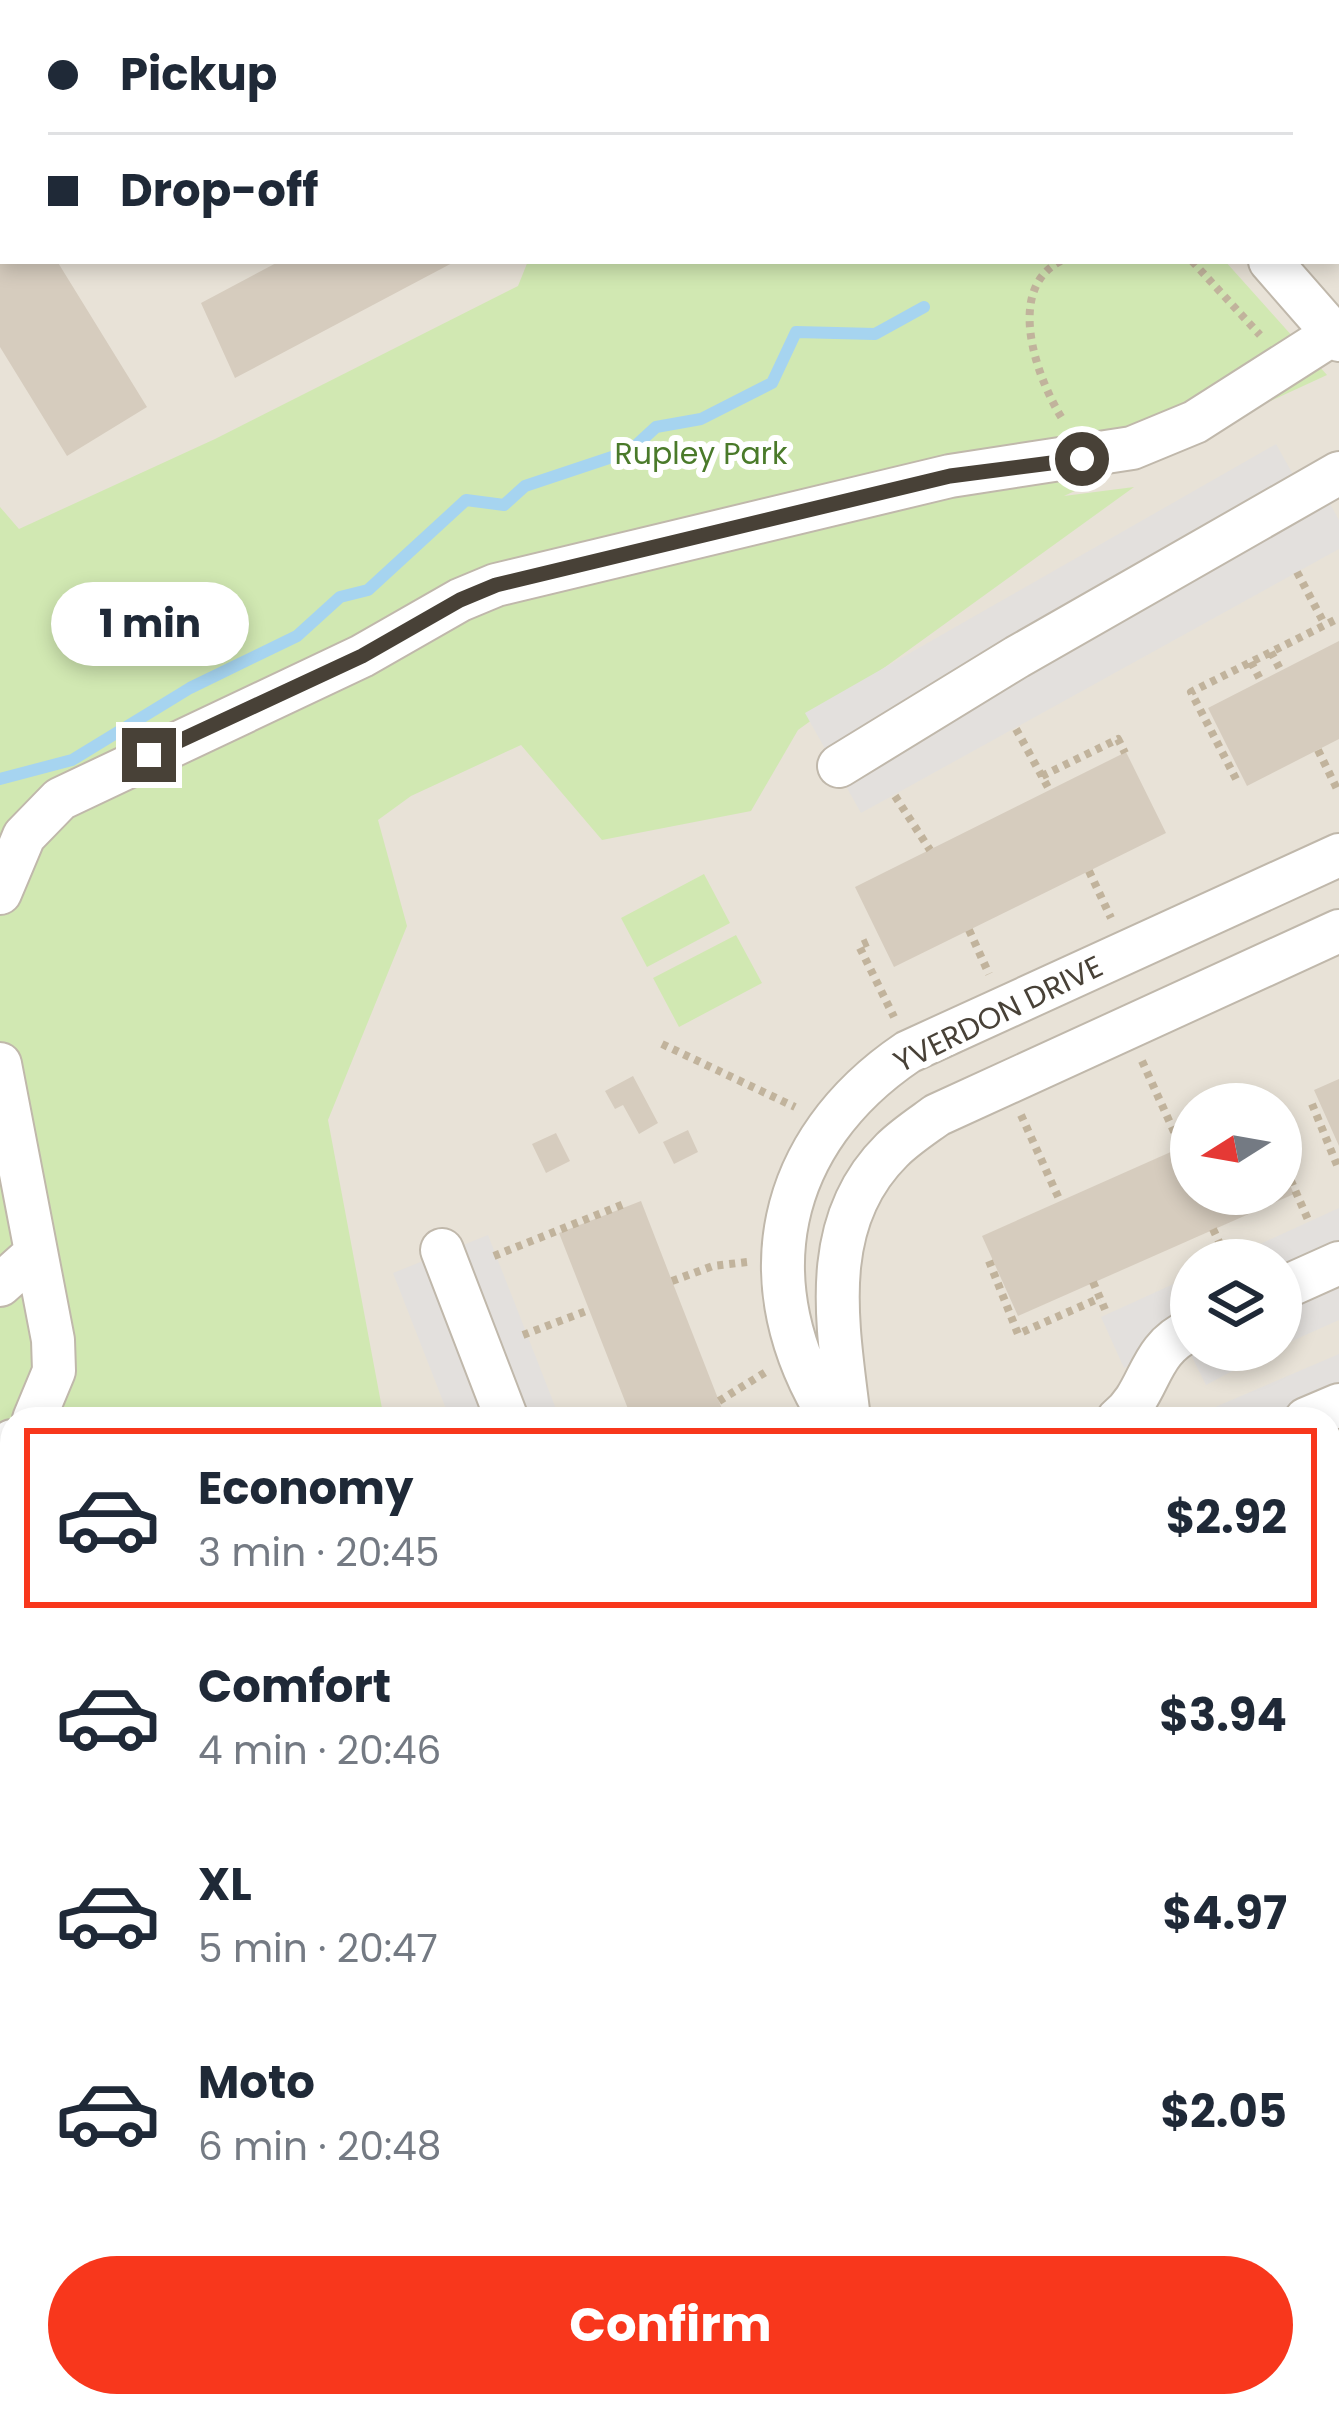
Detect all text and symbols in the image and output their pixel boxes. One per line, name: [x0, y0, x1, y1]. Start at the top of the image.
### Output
text: Pickup: [120, 43, 277, 106]
text: Drop-off: [120, 159, 318, 222]
park label: Rupley Park: [615, 432, 788, 475]
route start: [1055, 432, 1109, 486]
callout: 1 min: [50, 581, 248, 665]
text: 1 min: [99, 596, 201, 651]
route end: [122, 728, 176, 782]
street label: YVERDON DRIVE: [886, 945, 1110, 1083]
north arrow: [1170, 1083, 1302, 1215]
map controls: [1170, 1083, 1302, 1371]
button: layers: [1170, 1239, 1302, 1371]
text: Economy: [198, 1457, 413, 1520]
icon: car: [54, 1464, 162, 1572]
text: $2.92: [1166, 1486, 1287, 1549]
text: 3 min · 20:45: [198, 1525, 439, 1580]
text: Comfort: [198, 1655, 391, 1718]
icon: car: [54, 1662, 162, 1770]
text: $3.94: [1159, 1684, 1287, 1747]
text: 4 min · 20:46: [198, 1723, 441, 1778]
text: XL: [198, 1853, 252, 1916]
icon: car: [54, 1860, 162, 1968]
text: $4.97: [1162, 1882, 1287, 1945]
text: 5 min · 20:47: [198, 1921, 438, 1976]
text: Moto: [198, 2051, 315, 2114]
icon: car: [54, 2058, 162, 2166]
text: $2.05: [1160, 2080, 1287, 2143]
text: 6 min · 20:48: [198, 2119, 441, 2174]
button: Confirm: [48, 2256, 1293, 2394]

